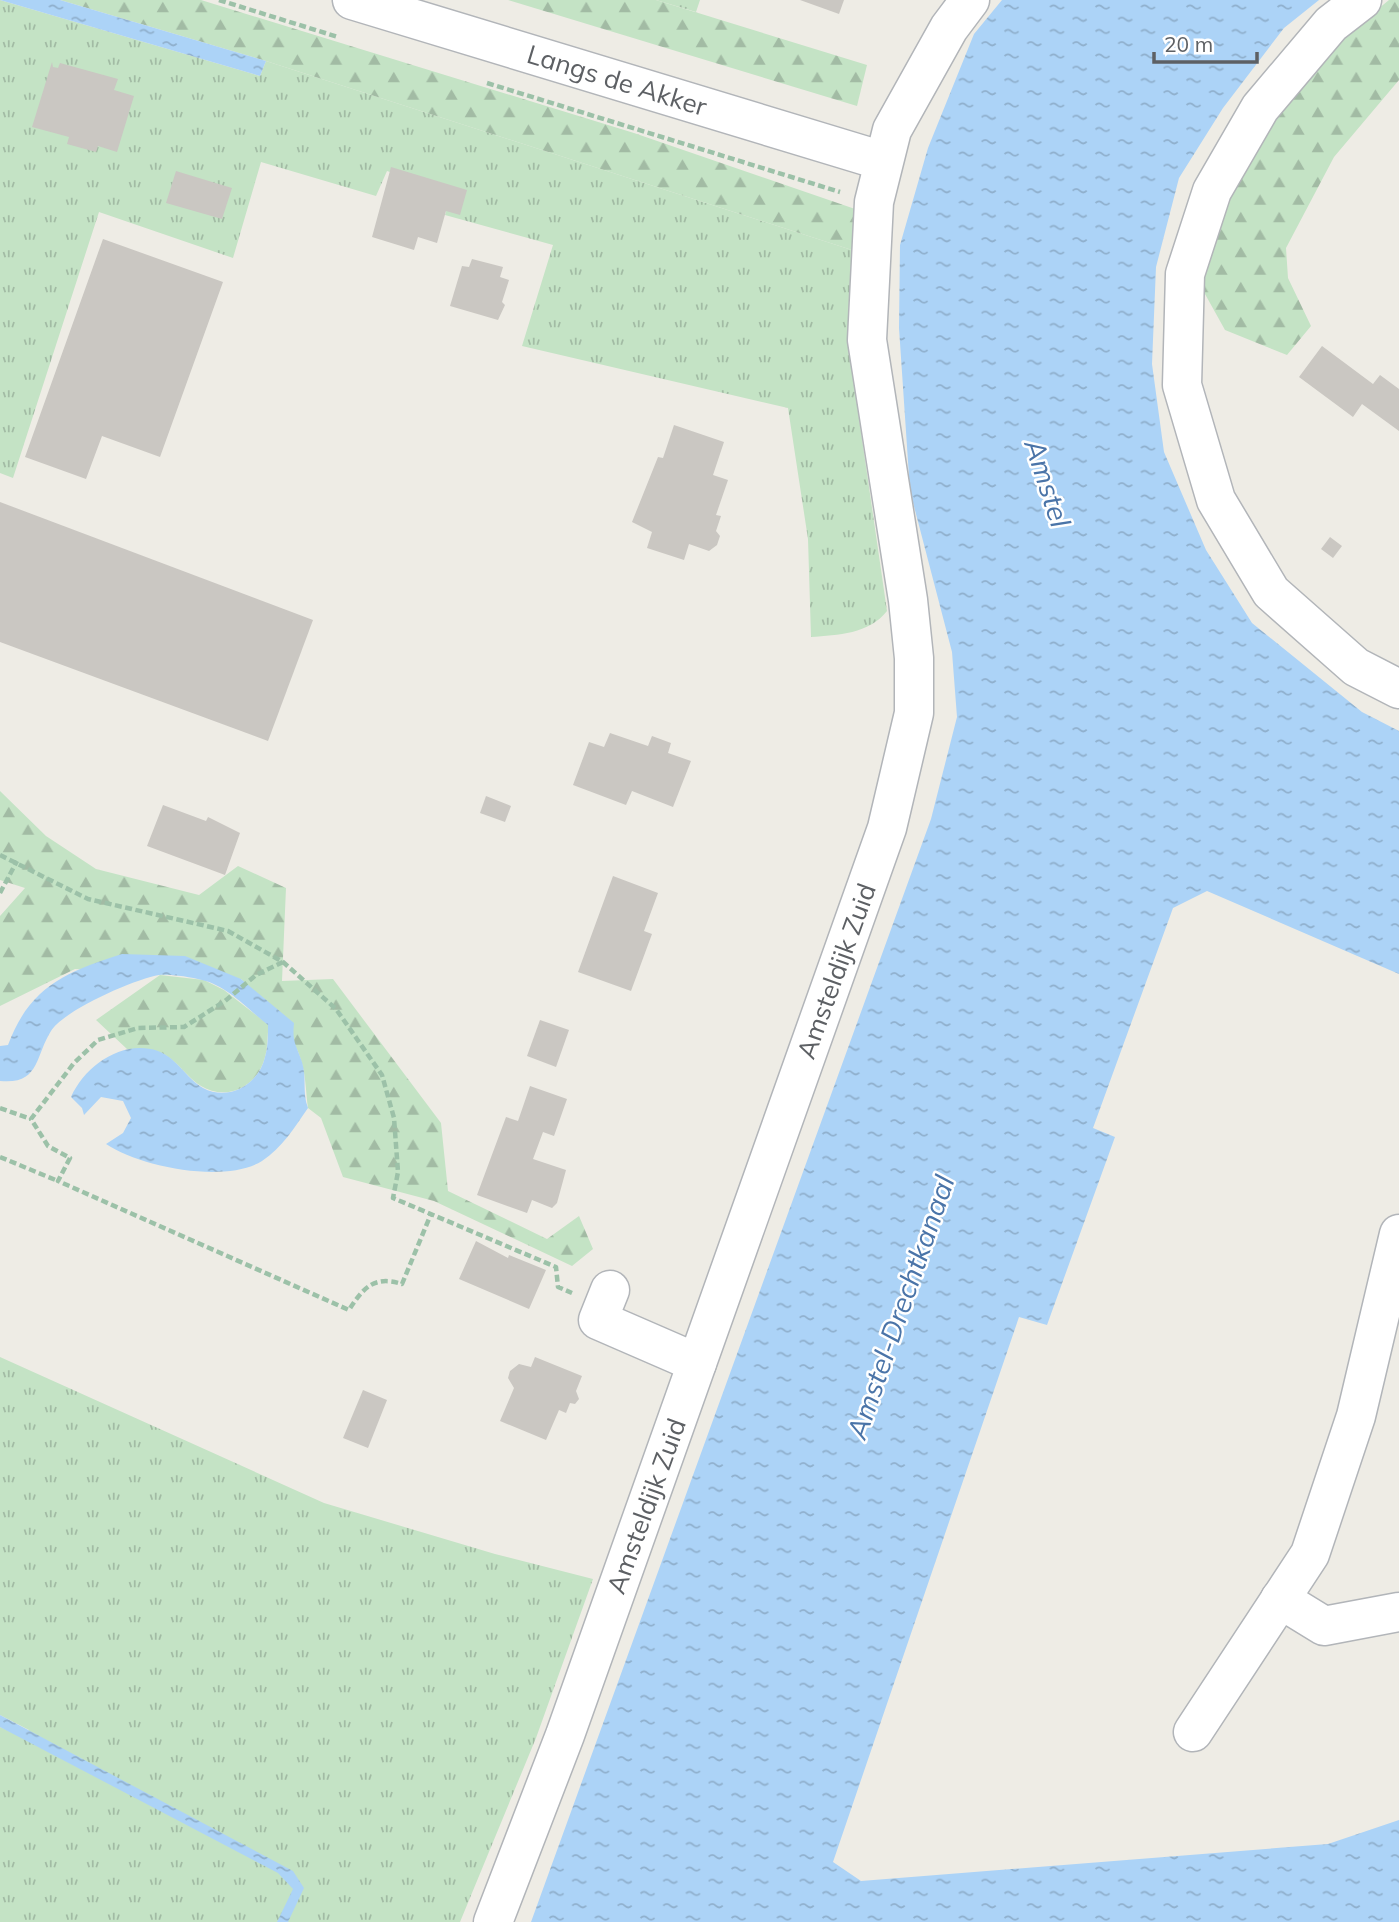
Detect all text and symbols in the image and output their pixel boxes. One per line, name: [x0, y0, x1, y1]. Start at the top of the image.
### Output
scale bar: [1154, 21, 1257, 65]
text: 20 m: [1164, 31, 1213, 57]
street label: Langs de Akker: [523, 37, 711, 123]
water label: Amstel: [1017, 434, 1079, 532]
street label: Amsteldijk Zuid: [789, 879, 883, 1063]
water label: Amstel-Drechtkanaal: [838, 1170, 962, 1444]
street label: Amsteldijk Zuid: [599, 1414, 693, 1598]

